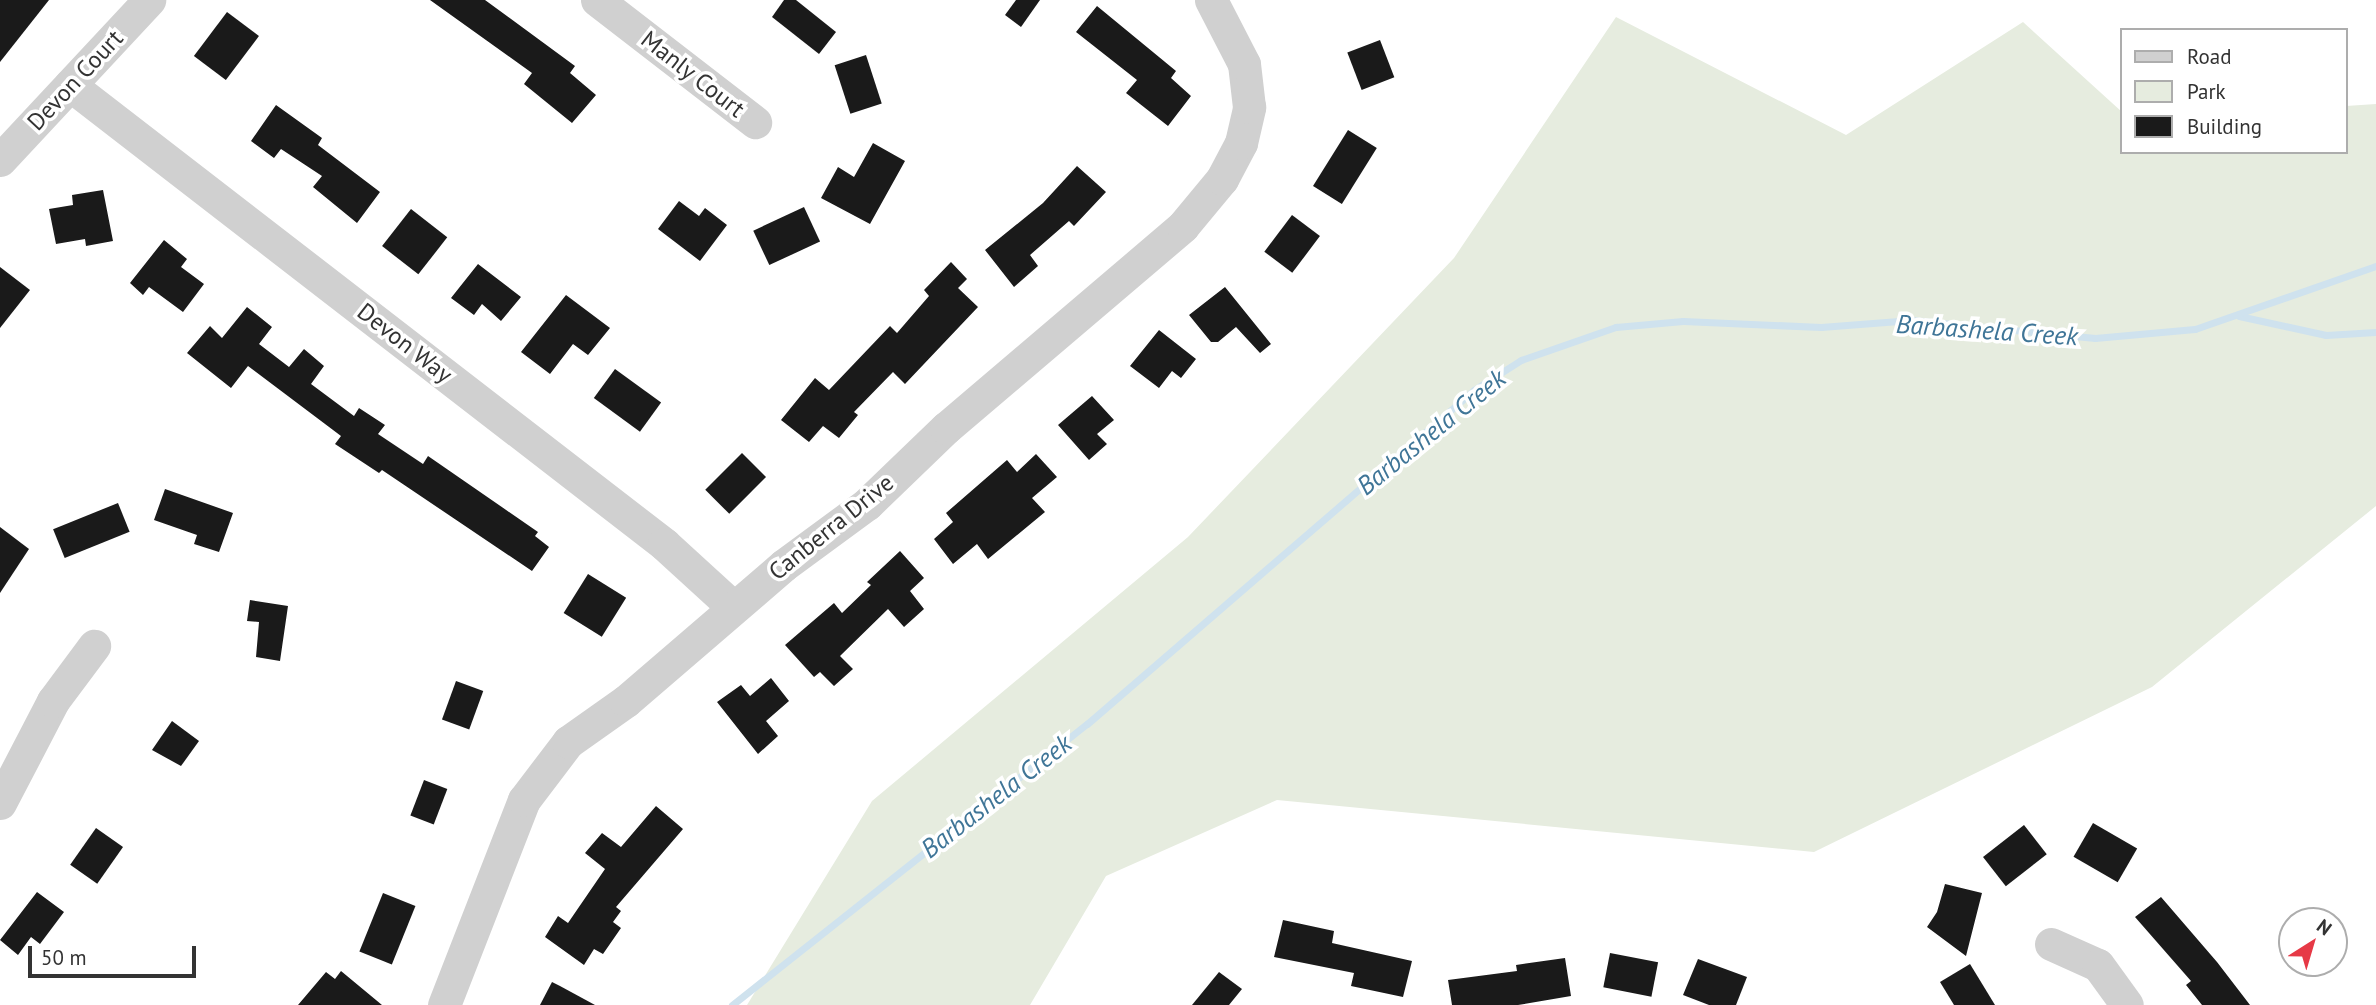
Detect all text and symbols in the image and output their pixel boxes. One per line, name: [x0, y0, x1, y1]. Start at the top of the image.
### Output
street label: Devon Court: [21, 24, 129, 136]
street label: Manly Court: [635, 24, 751, 124]
legend: [2120, 28, 2348, 154]
text: Road: [2187, 43, 2231, 70]
text: Park: [2187, 78, 2226, 105]
text: Building: [2187, 113, 2262, 140]
street label: Devon Way: [352, 297, 458, 389]
water label: Barbashela Creek: [1895, 308, 2079, 352]
water label: Barbashela Creek: [1350, 363, 1512, 501]
street label: Canberra Drive: [763, 468, 899, 586]
water label: Barbashela Creek: [915, 728, 1077, 864]
north arrow: [2278, 907, 2348, 977]
text: N: [2312, 913, 2337, 940]
scale bar: [32, 932, 200, 976]
text: 50 m: [41, 944, 87, 971]

